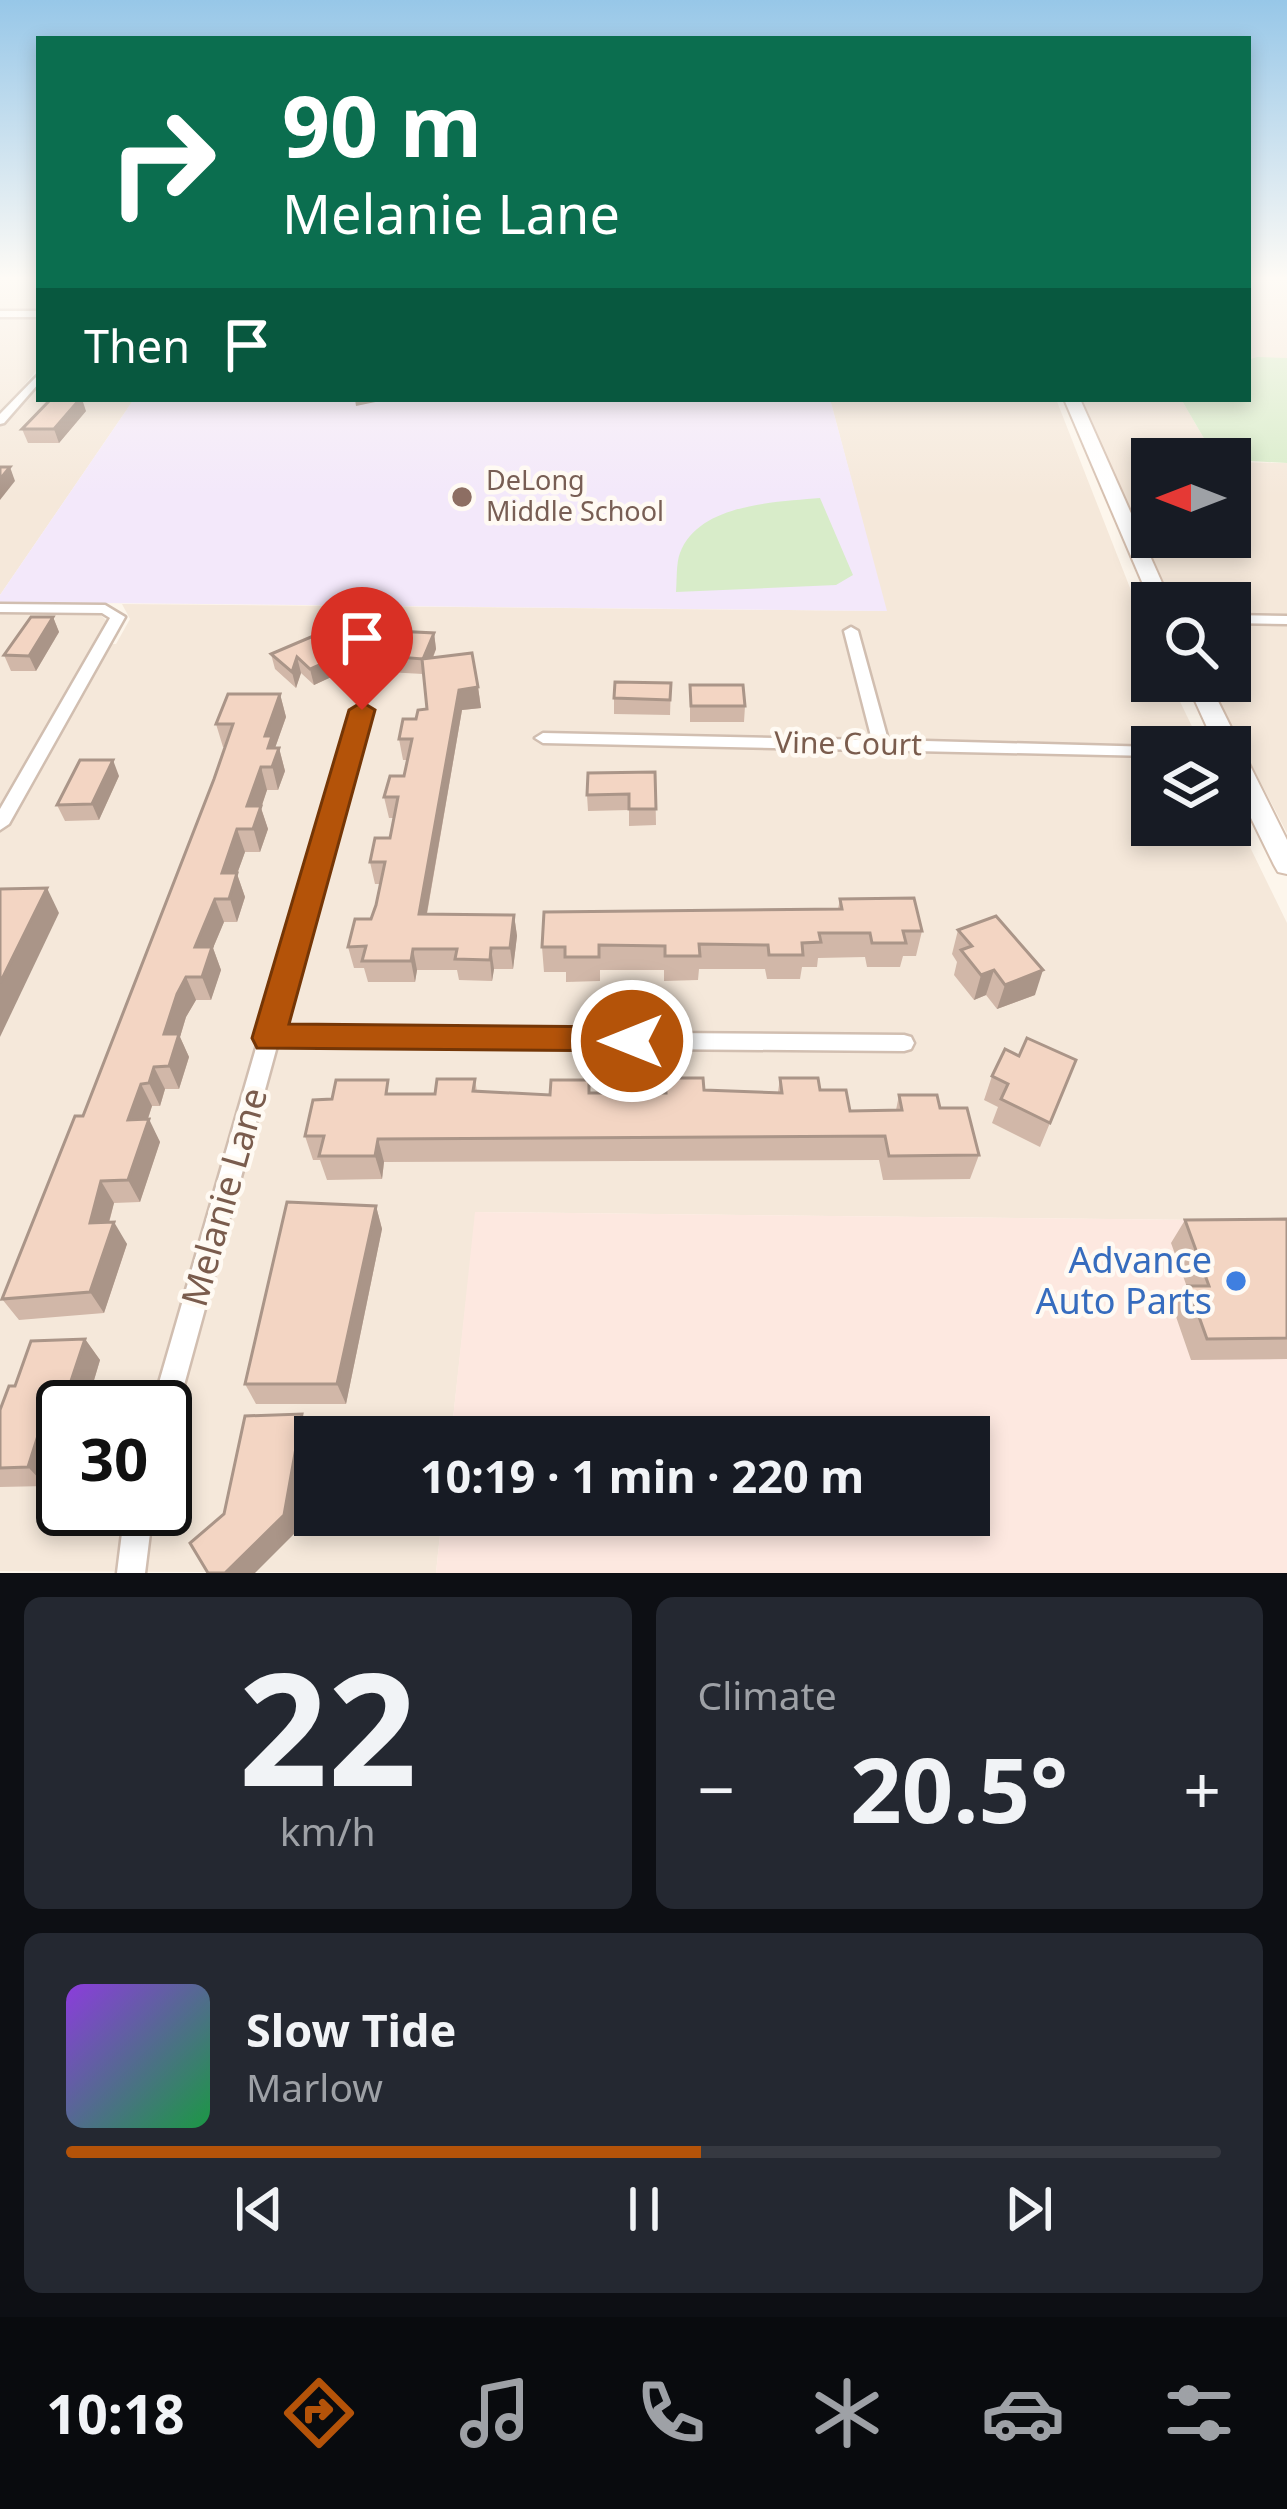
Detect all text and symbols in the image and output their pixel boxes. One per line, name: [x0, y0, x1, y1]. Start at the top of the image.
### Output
text: 90 m: [282, 67, 482, 182]
icon: right: [84, 84, 240, 240]
text: Melanie Lane: [282, 176, 620, 250]
icon: arrive: [214, 312, 280, 378]
text: Then: [84, 315, 190, 376]
north arrow: [1131, 438, 1251, 558]
map controls: [1131, 438, 1251, 846]
place label: DeLong Middle School: [486, 461, 664, 529]
marker: DeLong Middle School: [449, 484, 475, 510]
button: search: [1131, 582, 1251, 702]
pin: [311, 587, 413, 710]
icon: arrive: [329, 605, 395, 671]
street label: Vine Court: [774, 721, 922, 764]
button: layers: [1131, 726, 1251, 846]
position arrow: [569, 978, 695, 1104]
street label: Melanie Lane: [169, 1082, 278, 1312]
place label: Advance Auto Parts: [1036, 1235, 1212, 1325]
marker: Advance Auto Parts: [1223, 1268, 1249, 1294]
speed limit sign: 30: [36, 1380, 192, 1536]
text: 10:19 · 1 min · 220 m: [420, 1445, 864, 1506]
text: 22: [239, 1619, 417, 1832]
text: Climate: [698, 1668, 837, 1721]
text: 20.5°: [850, 1727, 1068, 1849]
text: −: [698, 1743, 735, 1833]
text: +: [1183, 1743, 1221, 1833]
text: km/h: [280, 1804, 376, 1857]
text: Slow Tide: [246, 1999, 456, 2060]
text: Marlow: [246, 2060, 383, 2113]
icon: previous: [226, 2176, 292, 2242]
icon: pause: [611, 2176, 677, 2242]
icon: next: [996, 2176, 1062, 2242]
icon: directions: [277, 2371, 361, 2455]
icon: music: [453, 2371, 537, 2455]
icon: phone: [629, 2371, 713, 2455]
icon: climate: [805, 2371, 889, 2455]
icon: car: [981, 2371, 1065, 2455]
icon: filters: [1157, 2371, 1241, 2455]
text: 10:18: [46, 2376, 185, 2450]

